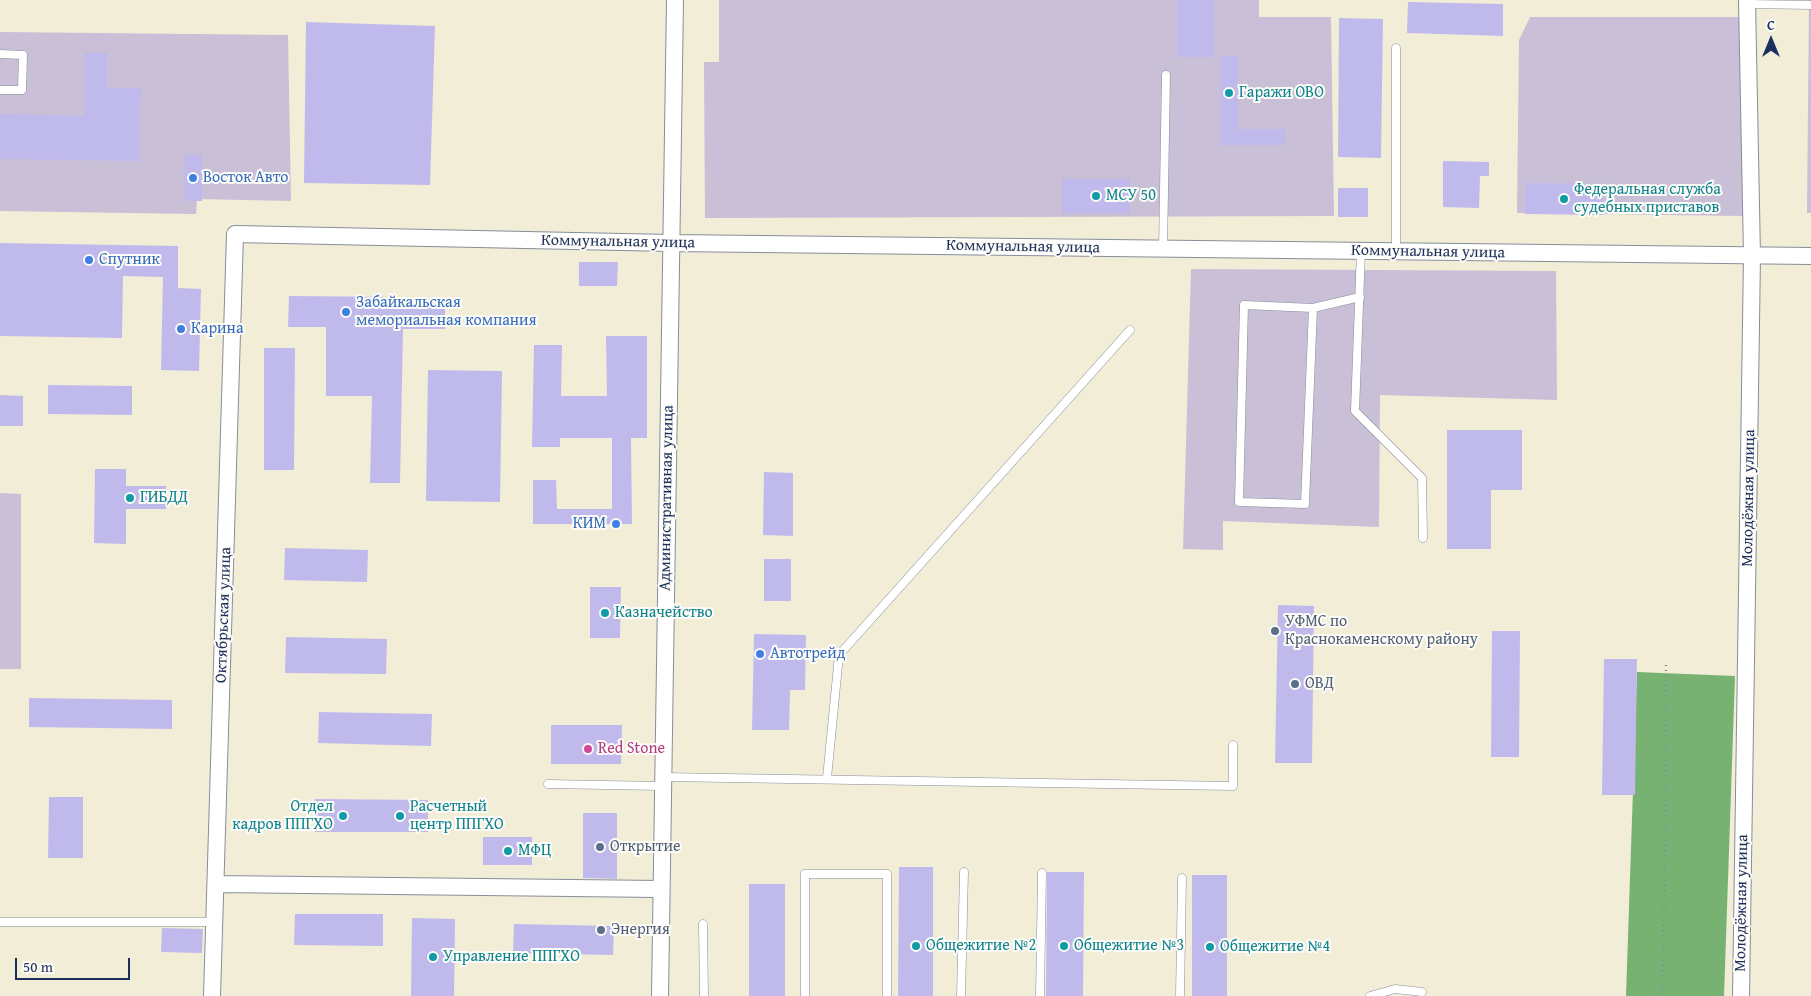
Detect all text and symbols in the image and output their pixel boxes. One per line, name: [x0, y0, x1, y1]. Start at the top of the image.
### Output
north arrow: [1746, 15, 1796, 65]
text: С: [1767, 15, 1775, 35]
place label: Гаражи ОВО: [1239, 83, 1324, 103]
marker: Гаражи ОВО: [1223, 87, 1235, 99]
place label: Восток Авто: [203, 168, 289, 188]
marker: Восток Авто: [187, 172, 199, 184]
place label: Федеральная служба судебных приставов: [1574, 180, 1721, 218]
place label: МСУ 50: [1106, 186, 1156, 206]
marker: МСУ 50: [1090, 190, 1102, 202]
marker: Федеральная служба судебных приставов: [1558, 193, 1570, 205]
street label: Коммунальная улица: [541, 231, 695, 253]
street label: Коммунальная улица: [946, 236, 1100, 258]
street label: Коммунальная улица: [1351, 241, 1505, 263]
place label: Спутник: [99, 250, 160, 270]
marker: Спутник: [83, 254, 95, 266]
place label: Забайкальская мемориальная компания: [356, 293, 537, 331]
marker: Забайкальская мемориальная компания: [340, 306, 352, 318]
place label: Карина: [191, 319, 243, 339]
marker: Карина: [175, 323, 187, 335]
street label: Административная улица: [656, 405, 678, 591]
street label: Молодёжная улица: [1738, 429, 1760, 567]
place label: ГИБДД: [140, 488, 188, 508]
marker: ГИБДД: [124, 492, 136, 504]
place label: КИМ: [573, 514, 606, 534]
marker: КИМ: [610, 518, 622, 530]
street label: Октябрьская улица: [212, 547, 236, 683]
place label: Казначейство: [615, 603, 713, 623]
marker: Казначейство: [599, 607, 611, 619]
place label: УФМС по Краснокаменскому району: [1285, 612, 1478, 650]
marker: УФМС по Краснокаменскому району: [1269, 625, 1281, 637]
place label: Автотрейд: [770, 644, 845, 664]
marker: Автотрейд: [754, 648, 766, 660]
place label: ОВД: [1305, 674, 1334, 694]
marker: ОВД: [1289, 678, 1301, 690]
place label: Red Stone: [598, 739, 665, 759]
marker: Red Stone: [582, 743, 594, 755]
place label: Отдел кадров ППГХО: [232, 797, 333, 835]
place label: Расчетный центр ППГХО: [410, 797, 504, 835]
marker: Отдел кадров ППГХО: [337, 810, 349, 822]
marker: Расчетный центр ППГХО: [394, 810, 406, 822]
street label: Молодёжная улица: [1731, 834, 1753, 972]
place label: Открытие: [610, 837, 680, 857]
place label: МФЦ: [518, 841, 551, 861]
marker: Открытие: [594, 841, 606, 853]
marker: МФЦ: [502, 845, 514, 857]
place label: Энергия: [611, 920, 670, 940]
marker: Энергия: [595, 924, 607, 936]
place label: Общежитие №2: [926, 936, 1036, 956]
place label: Общежитие №3: [1074, 936, 1184, 956]
place label: Общежитие №4: [1220, 937, 1330, 957]
marker: Общежитие №2: [910, 940, 922, 952]
marker: Общежитие №3: [1058, 940, 1070, 952]
marker: Общежитие №4: [1204, 941, 1216, 953]
place label: Управление ППГХО: [443, 947, 580, 967]
scale bar: [18, 948, 132, 980]
marker: Управление ППГХО: [427, 951, 439, 963]
text: 50 m: [23, 956, 53, 977]

